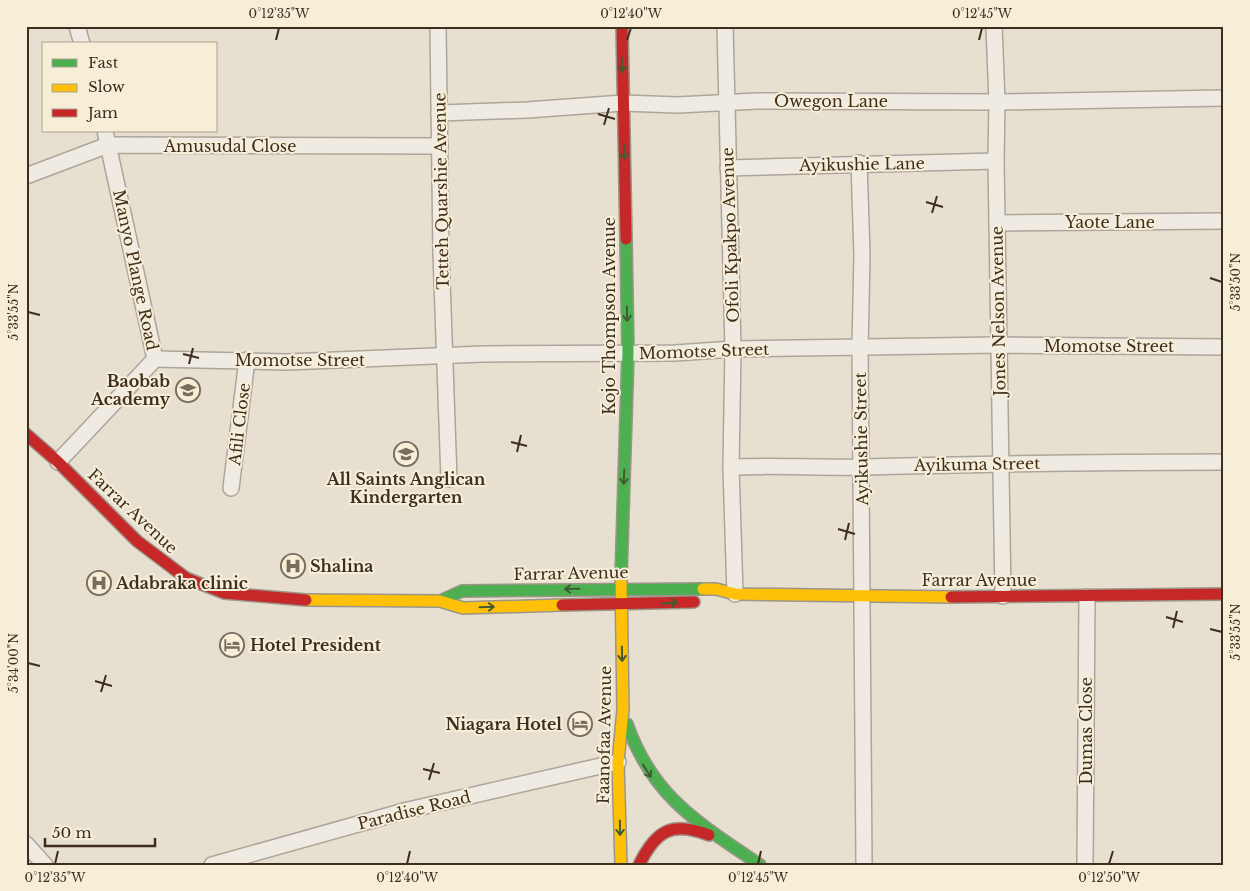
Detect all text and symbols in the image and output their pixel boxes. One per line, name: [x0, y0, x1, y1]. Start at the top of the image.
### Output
text: 0°12'35"W: [249, 6, 310, 21]
text: 0°12'40"W: [600, 6, 663, 21]
text: 0°12'45"W: [952, 6, 1013, 21]
legend: [42, 42, 218, 132]
text: Fast: [88, 53, 119, 72]
one-way arrow: [618, 57, 627, 73]
text: Slow: [88, 77, 125, 96]
street label: Owegon Lane: [774, 91, 888, 111]
street label: Tetteh Quarshie Avenue: [429, 92, 453, 290]
text: Jam: [86, 103, 118, 122]
street label: Amusudal Close: [163, 136, 296, 156]
one-way arrow: [619, 144, 629, 160]
street label: Ofoli Kpakpo Avenue: [717, 147, 743, 323]
street label: Ayikushie Lane: [798, 153, 925, 175]
street label: Manyo Plange Road: [109, 188, 163, 352]
street label: Yaote Lane: [1064, 212, 1155, 232]
street label: Kojo Thompson Avenue: [599, 217, 619, 415]
street label: Jones Nelson Avenue: [987, 226, 1010, 398]
text: 5°33'50"N: [1228, 252, 1243, 311]
text: 5°33'55"N: [6, 283, 21, 340]
one-way arrow: [622, 306, 632, 322]
street label: Momotse Street: [1044, 336, 1174, 356]
street label: Momotse Street: [639, 339, 769, 363]
street label: Momotse Street: [235, 350, 365, 370]
place label: Baobab Academy: [90, 371, 171, 409]
street label: Ayikushie Street: [850, 372, 872, 507]
school or university icon: Baobab Academy: [175, 377, 201, 403]
street label: Afili Close: [224, 382, 254, 467]
school or university icon: All Saints Anglican Kindergarten: [393, 441, 419, 467]
street label: Ayikuma Street: [913, 453, 1040, 475]
street label: Farrar Avenue: [84, 464, 182, 558]
one-way arrow: [619, 468, 629, 485]
place label: All Saints Anglican Kindergarten: [326, 469, 486, 507]
hospital icon: Shalina: [280, 553, 306, 579]
place label: Shalina: [310, 556, 374, 576]
street label: Farrar Avenue: [513, 562, 629, 584]
hospital icon: Adabraka clinic: [86, 570, 112, 596]
street label: Farrar Avenue: [921, 570, 1037, 590]
place label: Adabraka clinic: [115, 573, 248, 593]
one-way arrow: [564, 584, 580, 594]
one-way arrow: [661, 598, 677, 607]
one-way arrow: [479, 602, 495, 612]
text: 5°33'55"N: [1228, 603, 1243, 660]
hotel icon: Hotel President: [219, 632, 245, 658]
text: 5°34'00"N: [6, 633, 21, 693]
place label: Hotel President: [250, 635, 382, 655]
one-way arrow: [617, 646, 627, 662]
street label: Faanofaa Avenue: [593, 666, 615, 804]
street label: Dumas Close: [1076, 677, 1096, 785]
hotel icon: Niagara Hotel: [567, 711, 593, 737]
place label: Niagara Hotel: [445, 714, 562, 734]
one-way arrow: [642, 763, 652, 777]
street label: Paradise Road: [355, 786, 473, 834]
scale bar: [45, 816, 155, 848]
one-way arrow: [615, 820, 624, 836]
text: 50 m: [52, 823, 92, 842]
text: 0°12'35"W: [25, 870, 86, 885]
text: 0°12'40"W: [376, 870, 439, 885]
text: 0°12'45"W: [728, 870, 789, 885]
text: 0°12'50"W: [1078, 870, 1141, 885]

